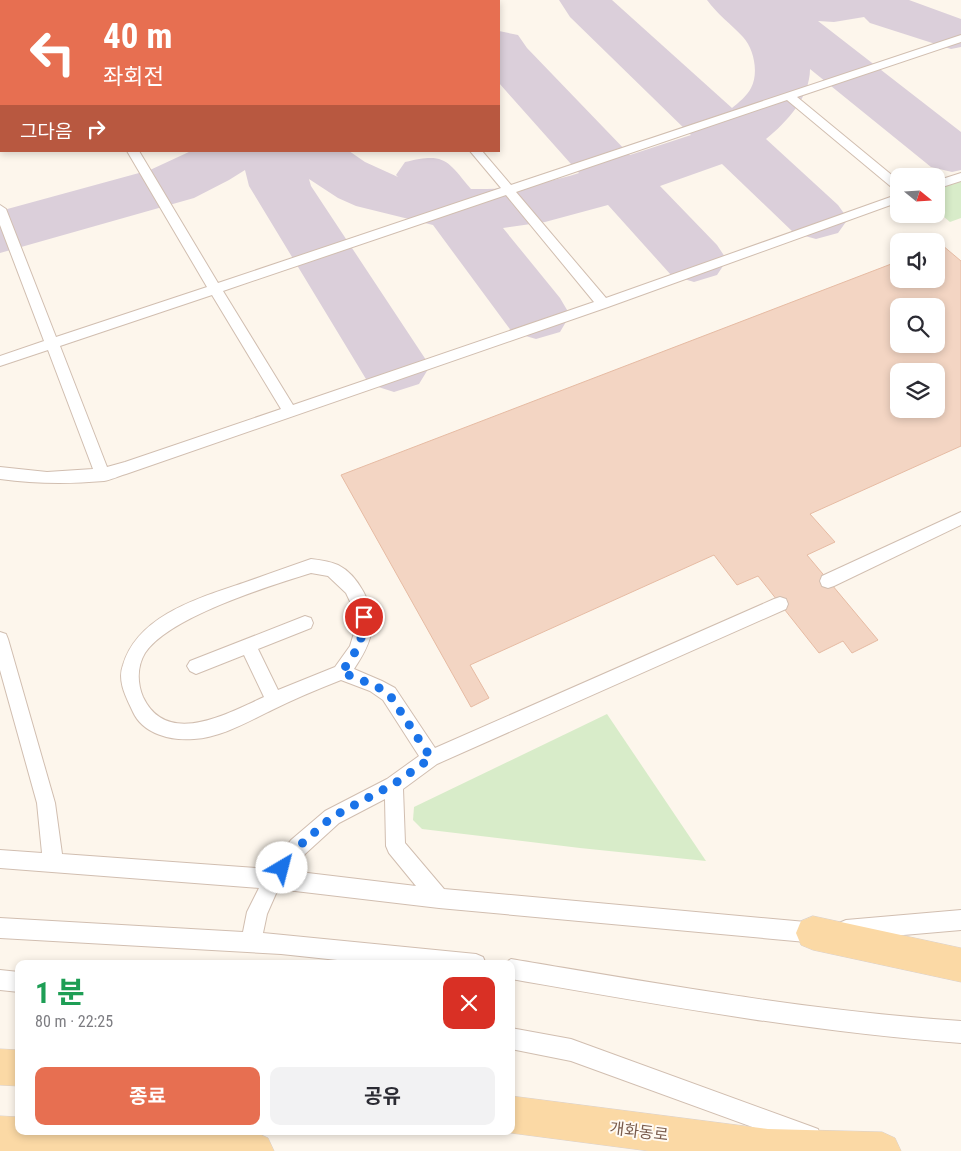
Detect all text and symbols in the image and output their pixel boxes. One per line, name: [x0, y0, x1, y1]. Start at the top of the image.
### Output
text: 40 m: [103, 16, 172, 57]
icon: left: [20, 20, 85, 85]
text: 좌회전: [103, 64, 164, 89]
icon: right: [82, 115, 110, 143]
text: 그다음: [20, 120, 72, 143]
north arrow: [890, 168, 945, 222]
map controls: [890, 168, 945, 418]
button: sound: [890, 233, 945, 288]
button: search: [890, 298, 945, 353]
button: layers: [890, 363, 945, 418]
pin: [343, 596, 385, 638]
icon: arrive: [350, 603, 378, 631]
position arrow: [255, 841, 307, 893]
text: 1 분: [35, 975, 85, 1010]
button: close: [443, 977, 495, 1029]
text: 80 m · 22:25: [35, 1012, 113, 1031]
button: 종료: [35, 1067, 260, 1125]
button: 공유: [270, 1067, 495, 1125]
street label: 개화동로: [609, 1118, 670, 1145]

